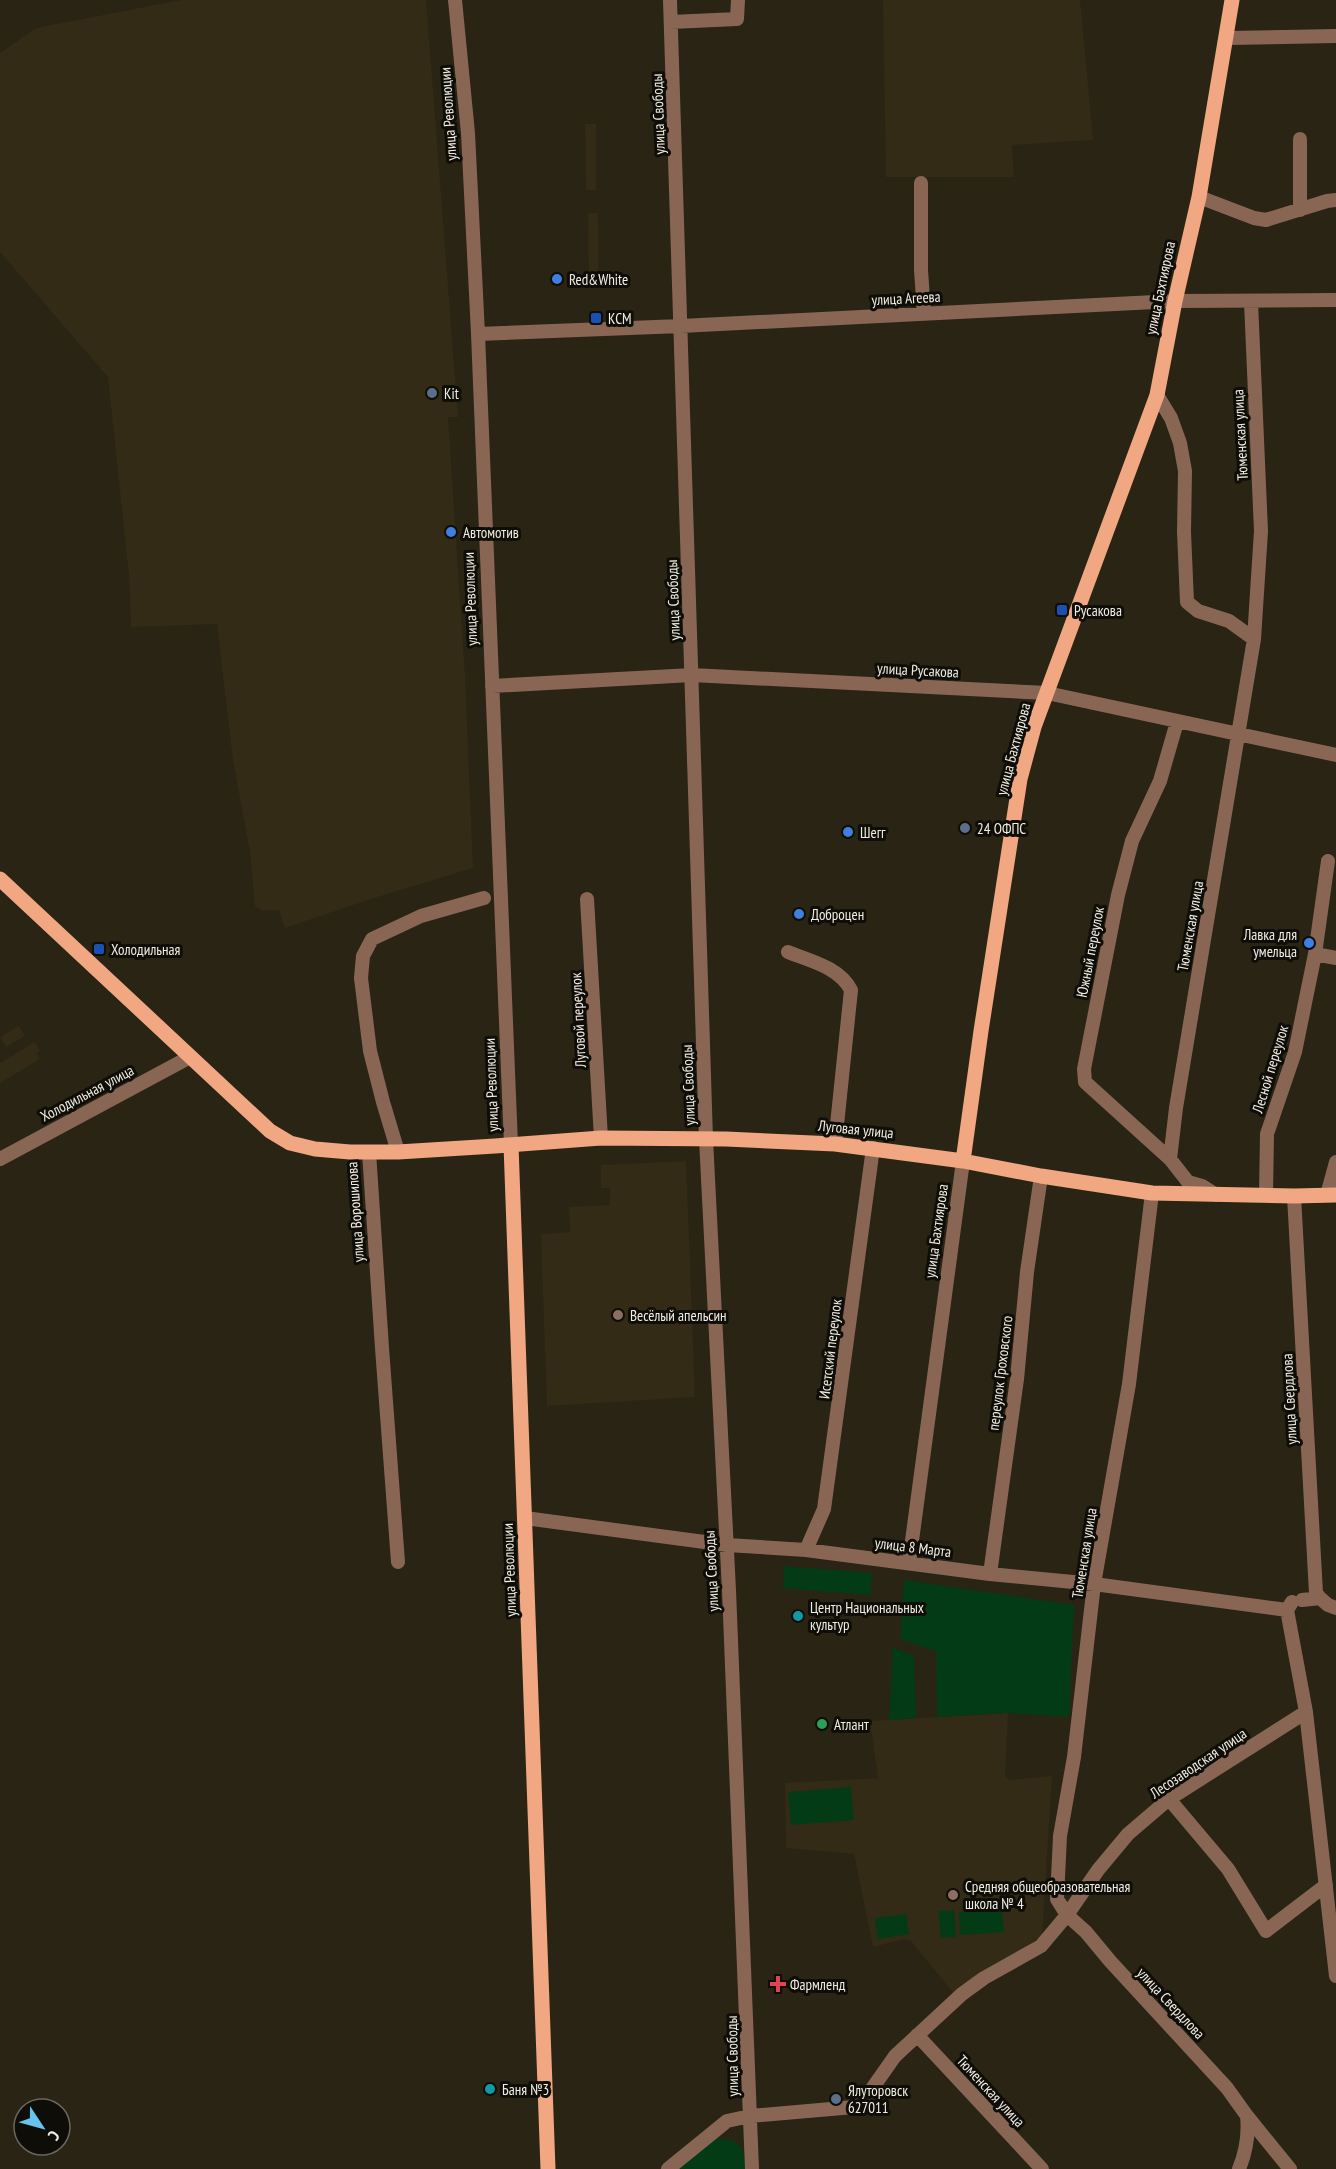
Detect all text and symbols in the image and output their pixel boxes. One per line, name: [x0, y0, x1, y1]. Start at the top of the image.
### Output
street label: улица Революции: [435, 67, 461, 161]
street label: улица Свободы: [647, 73, 669, 155]
street label: улица Бахтиярова: [1141, 240, 1179, 336]
place label: Red&White: [569, 270, 628, 289]
marker: Red&White: [550, 272, 564, 286]
street label: улица Агеева: [871, 287, 941, 309]
place label: КСМ: [608, 309, 632, 328]
marker: КСМ: [589, 311, 603, 325]
place label: Kit: [444, 384, 459, 403]
marker: Kit: [425, 386, 439, 400]
street label: Тюменская улица: [1228, 389, 1252, 481]
place label: Автомотив: [463, 523, 519, 542]
marker: Автомотив: [444, 525, 458, 539]
street label: улица Революции: [459, 552, 481, 646]
street label: улица Свободы: [662, 559, 684, 641]
place label: Русакова: [1074, 601, 1122, 620]
marker: Русакова: [1055, 603, 1069, 617]
street label: улица Русакова: [877, 658, 959, 682]
street label: улица Бахтиярова: [992, 701, 1034, 797]
place label: 24 ОФПС: [977, 819, 1026, 838]
marker: 24 ОФПС: [958, 821, 972, 835]
place label: Шегг: [860, 823, 886, 842]
marker: Шегг: [841, 825, 855, 839]
street label: Тюменская улица: [1173, 879, 1207, 973]
place label: Доброцен: [811, 905, 864, 924]
street label: Южный переулок: [1072, 905, 1108, 999]
marker: Доброцен: [792, 907, 806, 921]
place label: Лавка для умельца: [1243, 925, 1297, 961]
marker: Лавка для умельца: [1302, 936, 1316, 950]
place label: Холодильная: [111, 940, 181, 959]
marker: Холодильная: [92, 942, 106, 956]
street label: Луговой переулок: [566, 972, 590, 1069]
street label: Лесной переулок: [1247, 1023, 1292, 1116]
street label: улица Революции: [480, 1038, 502, 1132]
street label: улица Свободы: [677, 1044, 699, 1126]
street label: Холодильная улица: [37, 1060, 137, 1126]
street label: Луговая улица: [816, 1115, 895, 1142]
street label: улица Ворошилова: [342, 1161, 368, 1263]
street label: улица Бахтиярова: [920, 1183, 952, 1279]
street label: Исетский переулок: [814, 1298, 846, 1400]
place label: Весёлый апельсин: [630, 1306, 727, 1325]
marker: Весёлый апельсин: [611, 1308, 625, 1322]
street label: переулок Гроховского: [984, 1314, 1016, 1432]
street label: улица Свердлова: [1277, 1353, 1301, 1445]
street label: Тюменская улица: [1067, 1506, 1101, 1600]
street label: улица Революции: [498, 1523, 520, 1617]
street label: улица Свободы: [699, 1530, 723, 1612]
street label: улица 8 Марта: [874, 1533, 952, 1561]
place label: Центр Национальных культур: [810, 1598, 924, 1634]
marker: Центр Национальных культур: [791, 1609, 805, 1623]
place label: Атлант: [834, 1715, 869, 1734]
marker: Атлант: [815, 1717, 829, 1731]
street label: Лесозаводская улица: [1145, 1724, 1250, 1803]
place label: Средняя общеобразовательная школа № 4: [965, 1877, 1131, 1913]
marker: Средняя общеобразовательная школа № 4: [946, 1888, 960, 1902]
street label: улица Свердлова: [1133, 1963, 1209, 2043]
place label: Фармленд: [790, 1975, 846, 1994]
marker: Фармленд: [771, 1977, 785, 1991]
street label: улица Свободы: [722, 2015, 742, 2097]
street label: Тюменская улица: [953, 2051, 1029, 2131]
place label: Баня №3: [502, 2080, 549, 2099]
place label: Ялуторовск 627011: [848, 2081, 908, 2117]
marker: Баня №3: [483, 2082, 497, 2096]
marker: Ялуторовск 627011: [829, 2092, 843, 2106]
north arrow: [12, 2097, 72, 2157]
text: С: [43, 2127, 64, 2145]

